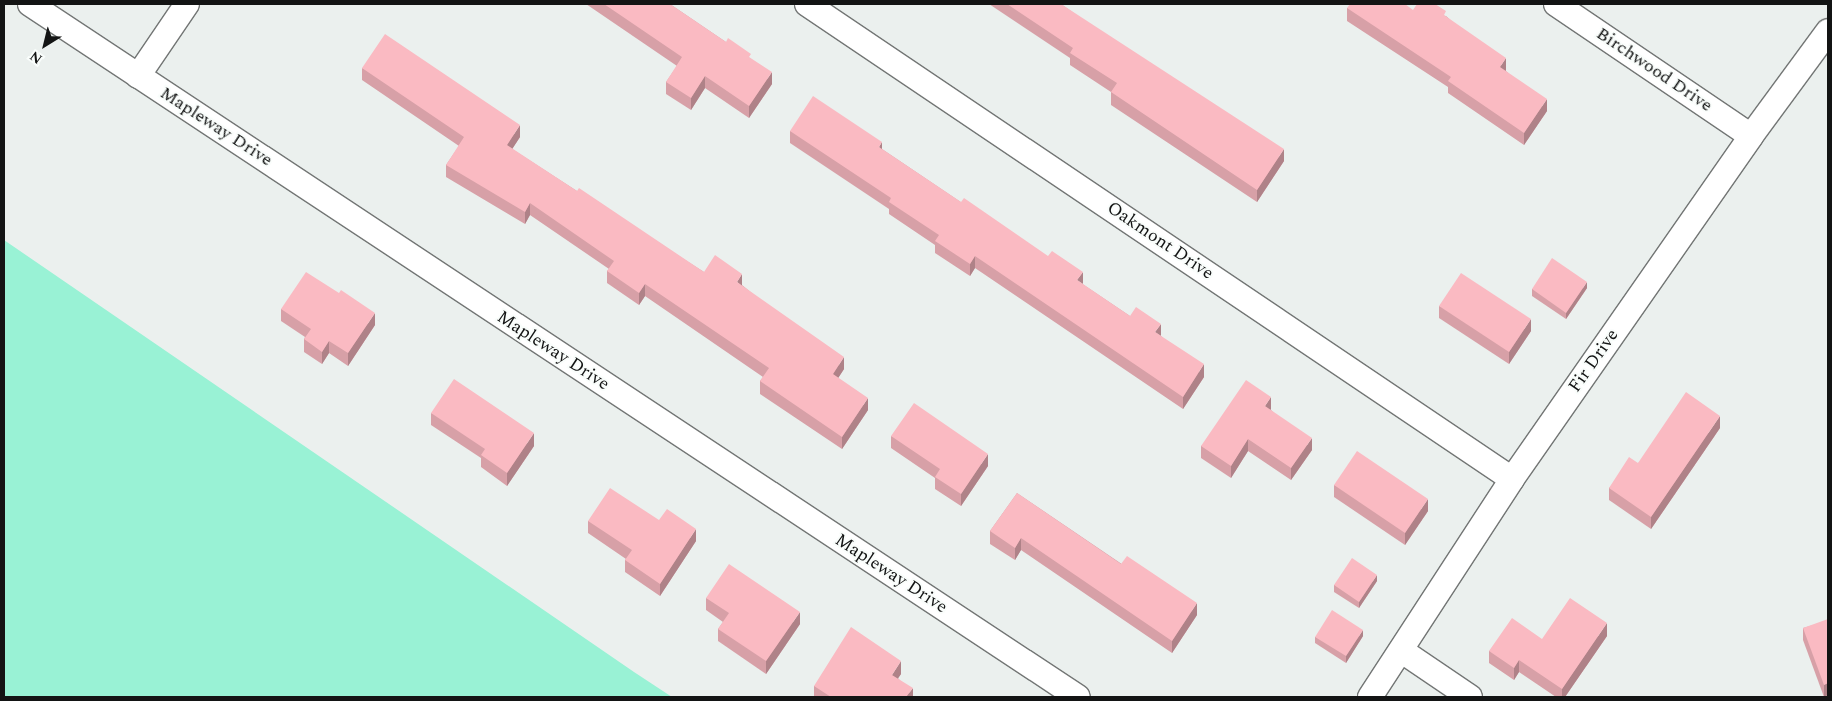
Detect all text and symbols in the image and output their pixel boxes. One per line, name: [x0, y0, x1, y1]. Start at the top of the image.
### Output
north arrow: [20, 20, 70, 70]
street label: Birchwood Drive: [1592, 23, 1716, 117]
text: N: [25, 46, 47, 69]
street label: Mapleway Drive: [156, 83, 276, 171]
street label: Oakmont Drive: [1103, 197, 1217, 285]
street label: Mapleway Drive: [493, 307, 613, 395]
street label: Fir Drive: [1564, 325, 1624, 397]
street label: Mapleway Drive: [831, 530, 951, 618]

